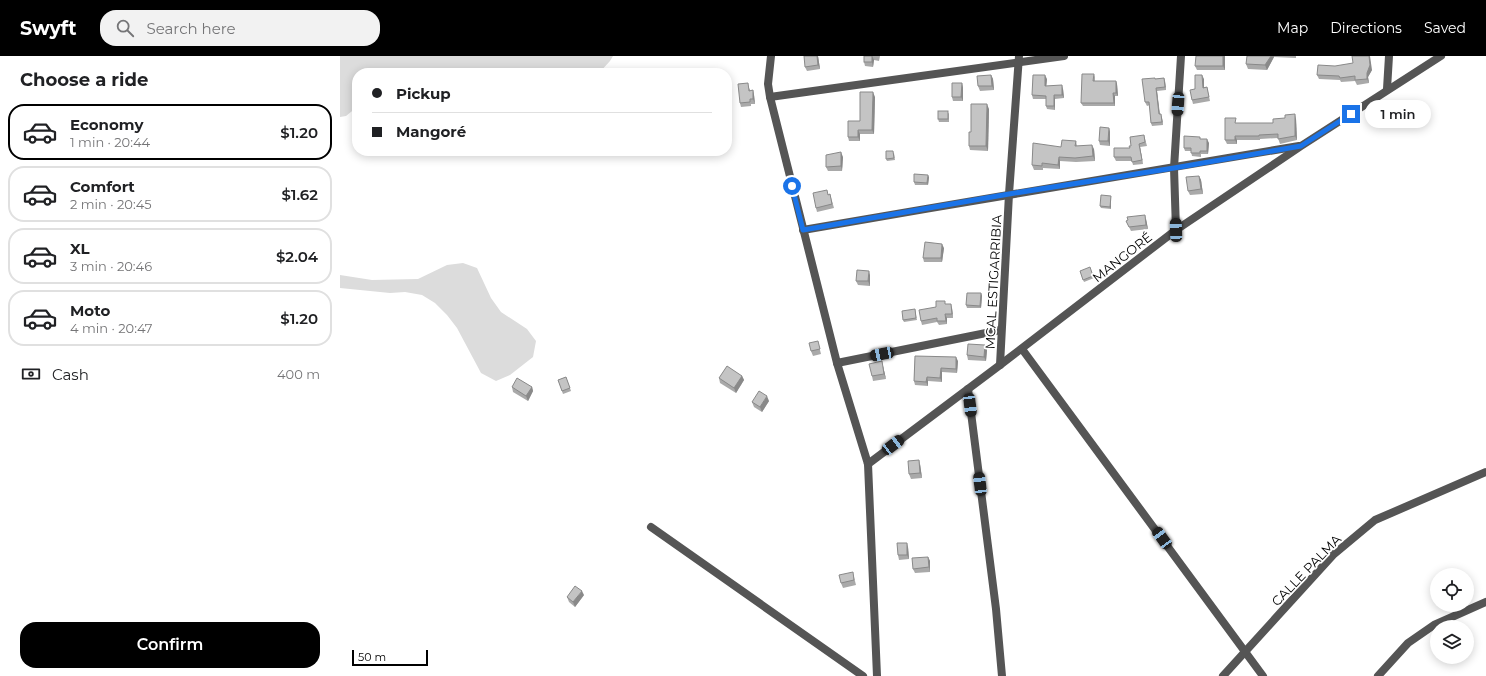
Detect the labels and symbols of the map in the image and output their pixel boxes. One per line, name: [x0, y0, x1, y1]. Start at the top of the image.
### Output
car: [1171, 92, 1185, 116]
callout: 1 min: [1365, 100, 1431, 128]
route end: [1342, 105, 1360, 123]
route start: [783, 177, 801, 195]
street label: MCAL ESTIGARRIBIA: [981, 214, 1005, 350]
car: [1170, 218, 1182, 242]
street label: MANGORÉ: [1089, 229, 1155, 285]
car: [869, 346, 895, 362]
car: [963, 392, 977, 418]
car: [880, 433, 906, 457]
car: [973, 471, 987, 497]
car: [1150, 525, 1174, 551]
street label: CALLE PALMA: [1268, 530, 1345, 609]
scale bar: [352, 648, 428, 667]

